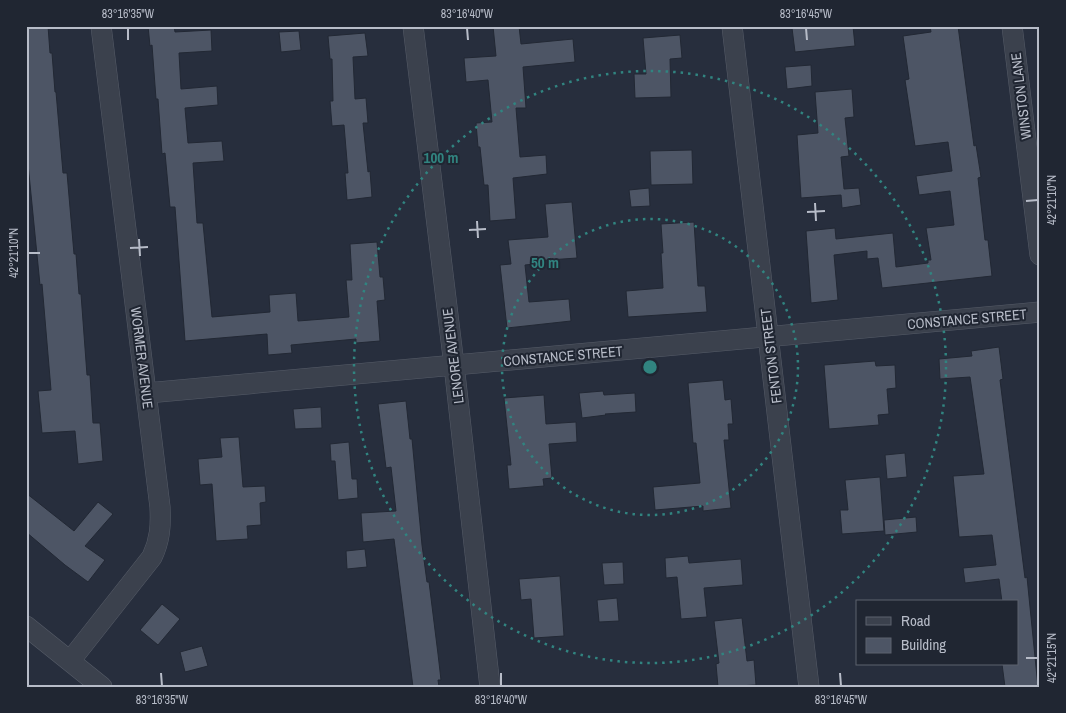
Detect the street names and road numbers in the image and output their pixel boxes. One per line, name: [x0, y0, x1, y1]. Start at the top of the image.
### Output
street label: WINSTON LANE: [1007, 52, 1035, 140]
street label: CONSTANCE STREET: [907, 305, 1027, 333]
street label: WORMER AVENUE: [127, 306, 157, 410]
street label: LENORE AVENUE: [438, 307, 468, 405]
street label: FENTON STREET: [756, 308, 786, 404]
street label: CONSTANCE STREET: [503, 342, 623, 370]

